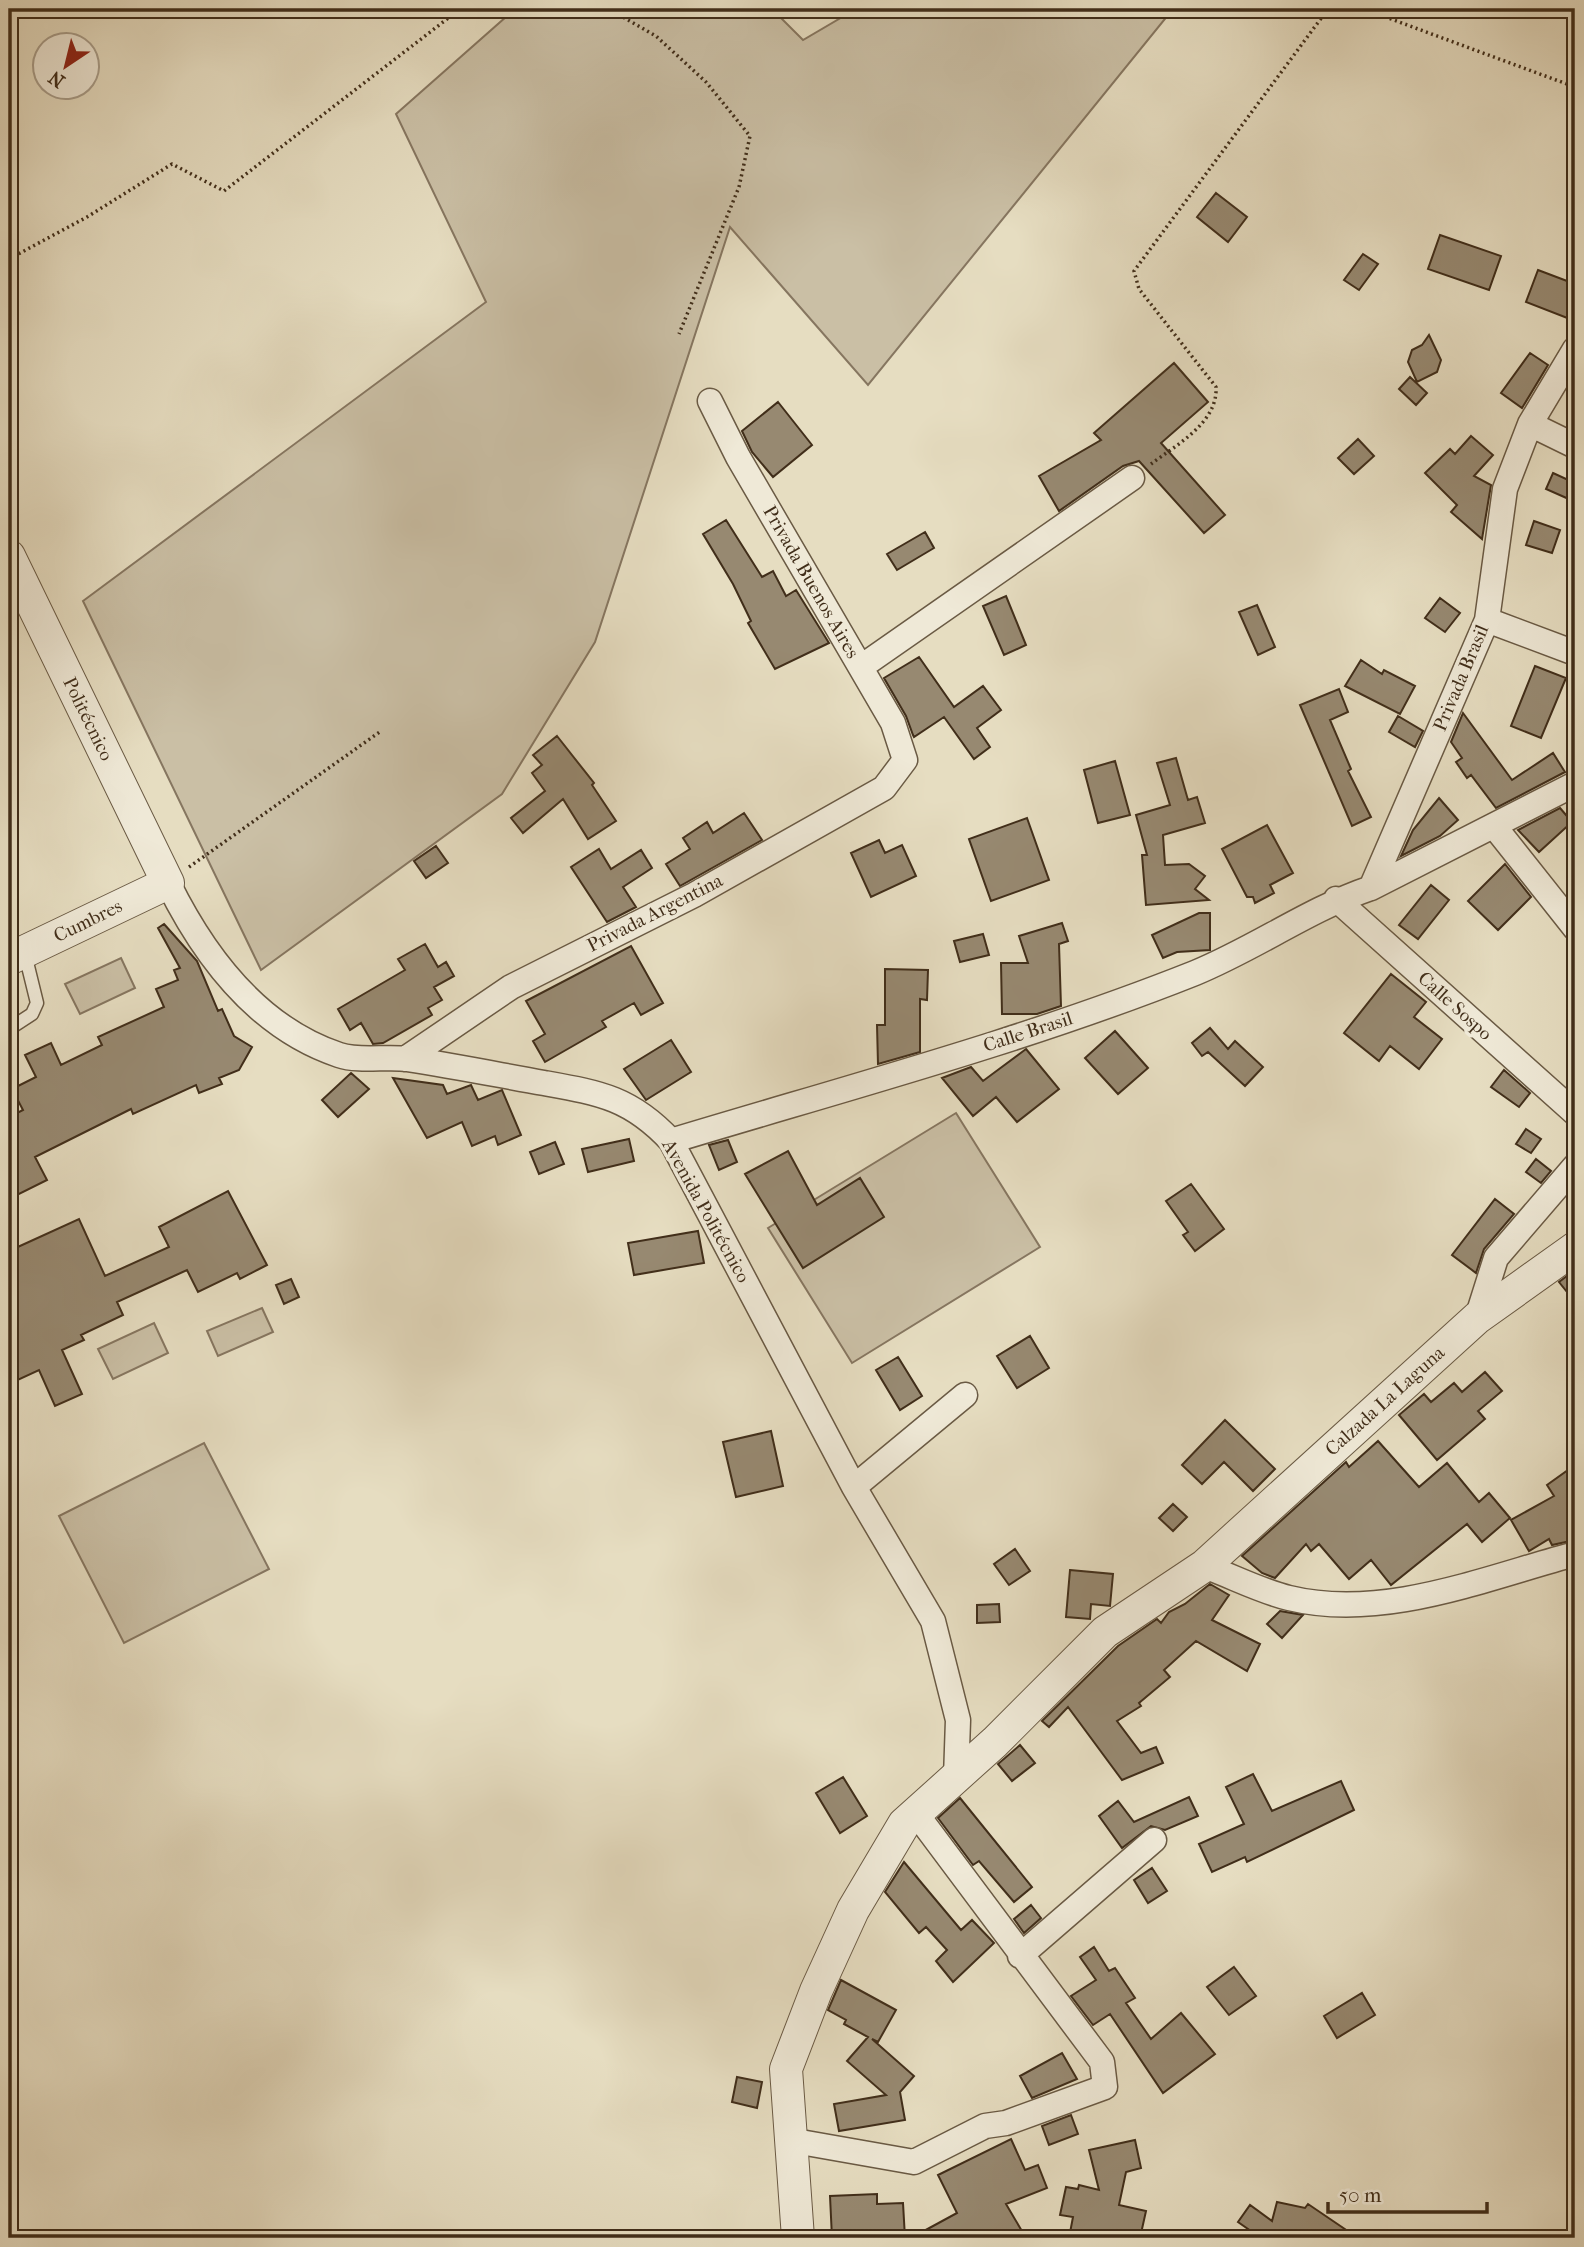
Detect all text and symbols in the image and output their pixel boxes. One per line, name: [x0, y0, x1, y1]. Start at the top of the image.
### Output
north arrow: [32, 32, 102, 102]
text: N: [44, 66, 69, 92]
street label: Privada Buenos Aires: [758, 502, 864, 662]
street label: Privada Brasil: [1429, 622, 1493, 734]
street label: Politécnico: [58, 674, 118, 765]
street label: Privada Argentina: [584, 869, 727, 957]
street label: Cumbres: [50, 895, 126, 947]
street label: Calle Sospo: [1414, 967, 1497, 1045]
street label: Calle Brasil: [981, 1007, 1075, 1057]
street label: Avenida Politécnico: [657, 1135, 755, 1287]
street label: Calzada La Laguna: [1321, 1342, 1449, 1460]
scale bar: [1328, 2170, 1488, 2214]
text: 50 m: [1339, 2183, 1382, 2207]

